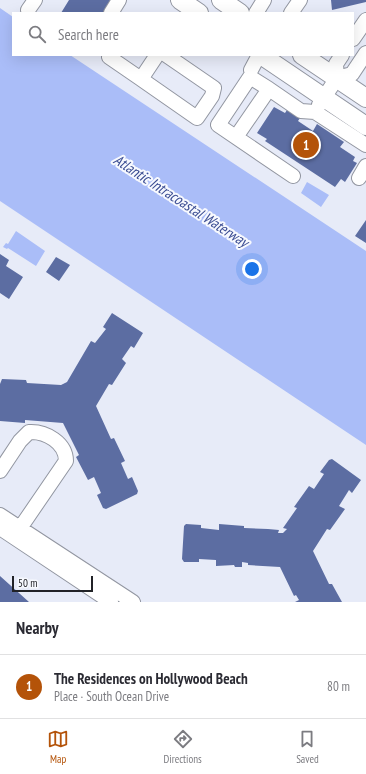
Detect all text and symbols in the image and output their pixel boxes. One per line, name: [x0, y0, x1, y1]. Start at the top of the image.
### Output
search box: [12, 12, 354, 56]
icon: search: [26, 23, 48, 45]
text: Search here: [58, 25, 119, 44]
pin: 1: [293, 130, 319, 160]
water label: Atlantic Intracoastal Waterway: [110, 150, 254, 252]
your location: [242, 259, 262, 279]
scale bar: [12, 574, 93, 593]
text: 50 m: [18, 576, 37, 590]
text: Nearby: [16, 617, 59, 639]
text: The Residences on Hollywood Beach: [54, 669, 248, 688]
text: 1: [26, 678, 32, 695]
text: 80 m: [327, 678, 350, 695]
text: Place · South Ocean Drive: [54, 688, 169, 705]
tab: Map: [47, 728, 69, 766]
tab: Directions: [164, 728, 202, 766]
tab: Saved: [296, 728, 319, 766]

